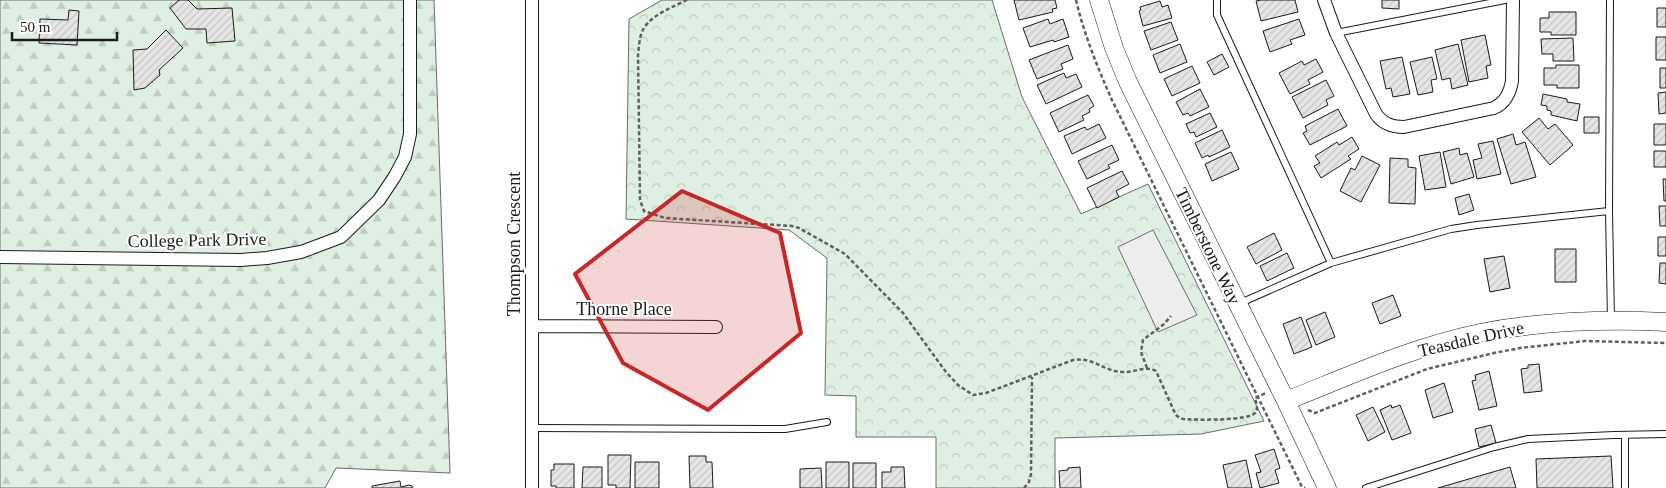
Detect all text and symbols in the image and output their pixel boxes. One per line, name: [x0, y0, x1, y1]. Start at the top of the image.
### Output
scale bar: [12, 10, 118, 42]
text: 50 m: [20, 19, 51, 35]
street label: Thompson Crescent: [504, 172, 524, 316]
street label: Timberstone Way: [1171, 185, 1245, 307]
street label: College Park Drive: [127, 229, 267, 251]
street label: Thorne Place: [576, 299, 672, 319]
street label: Teasdale Drive: [1416, 317, 1526, 361]

